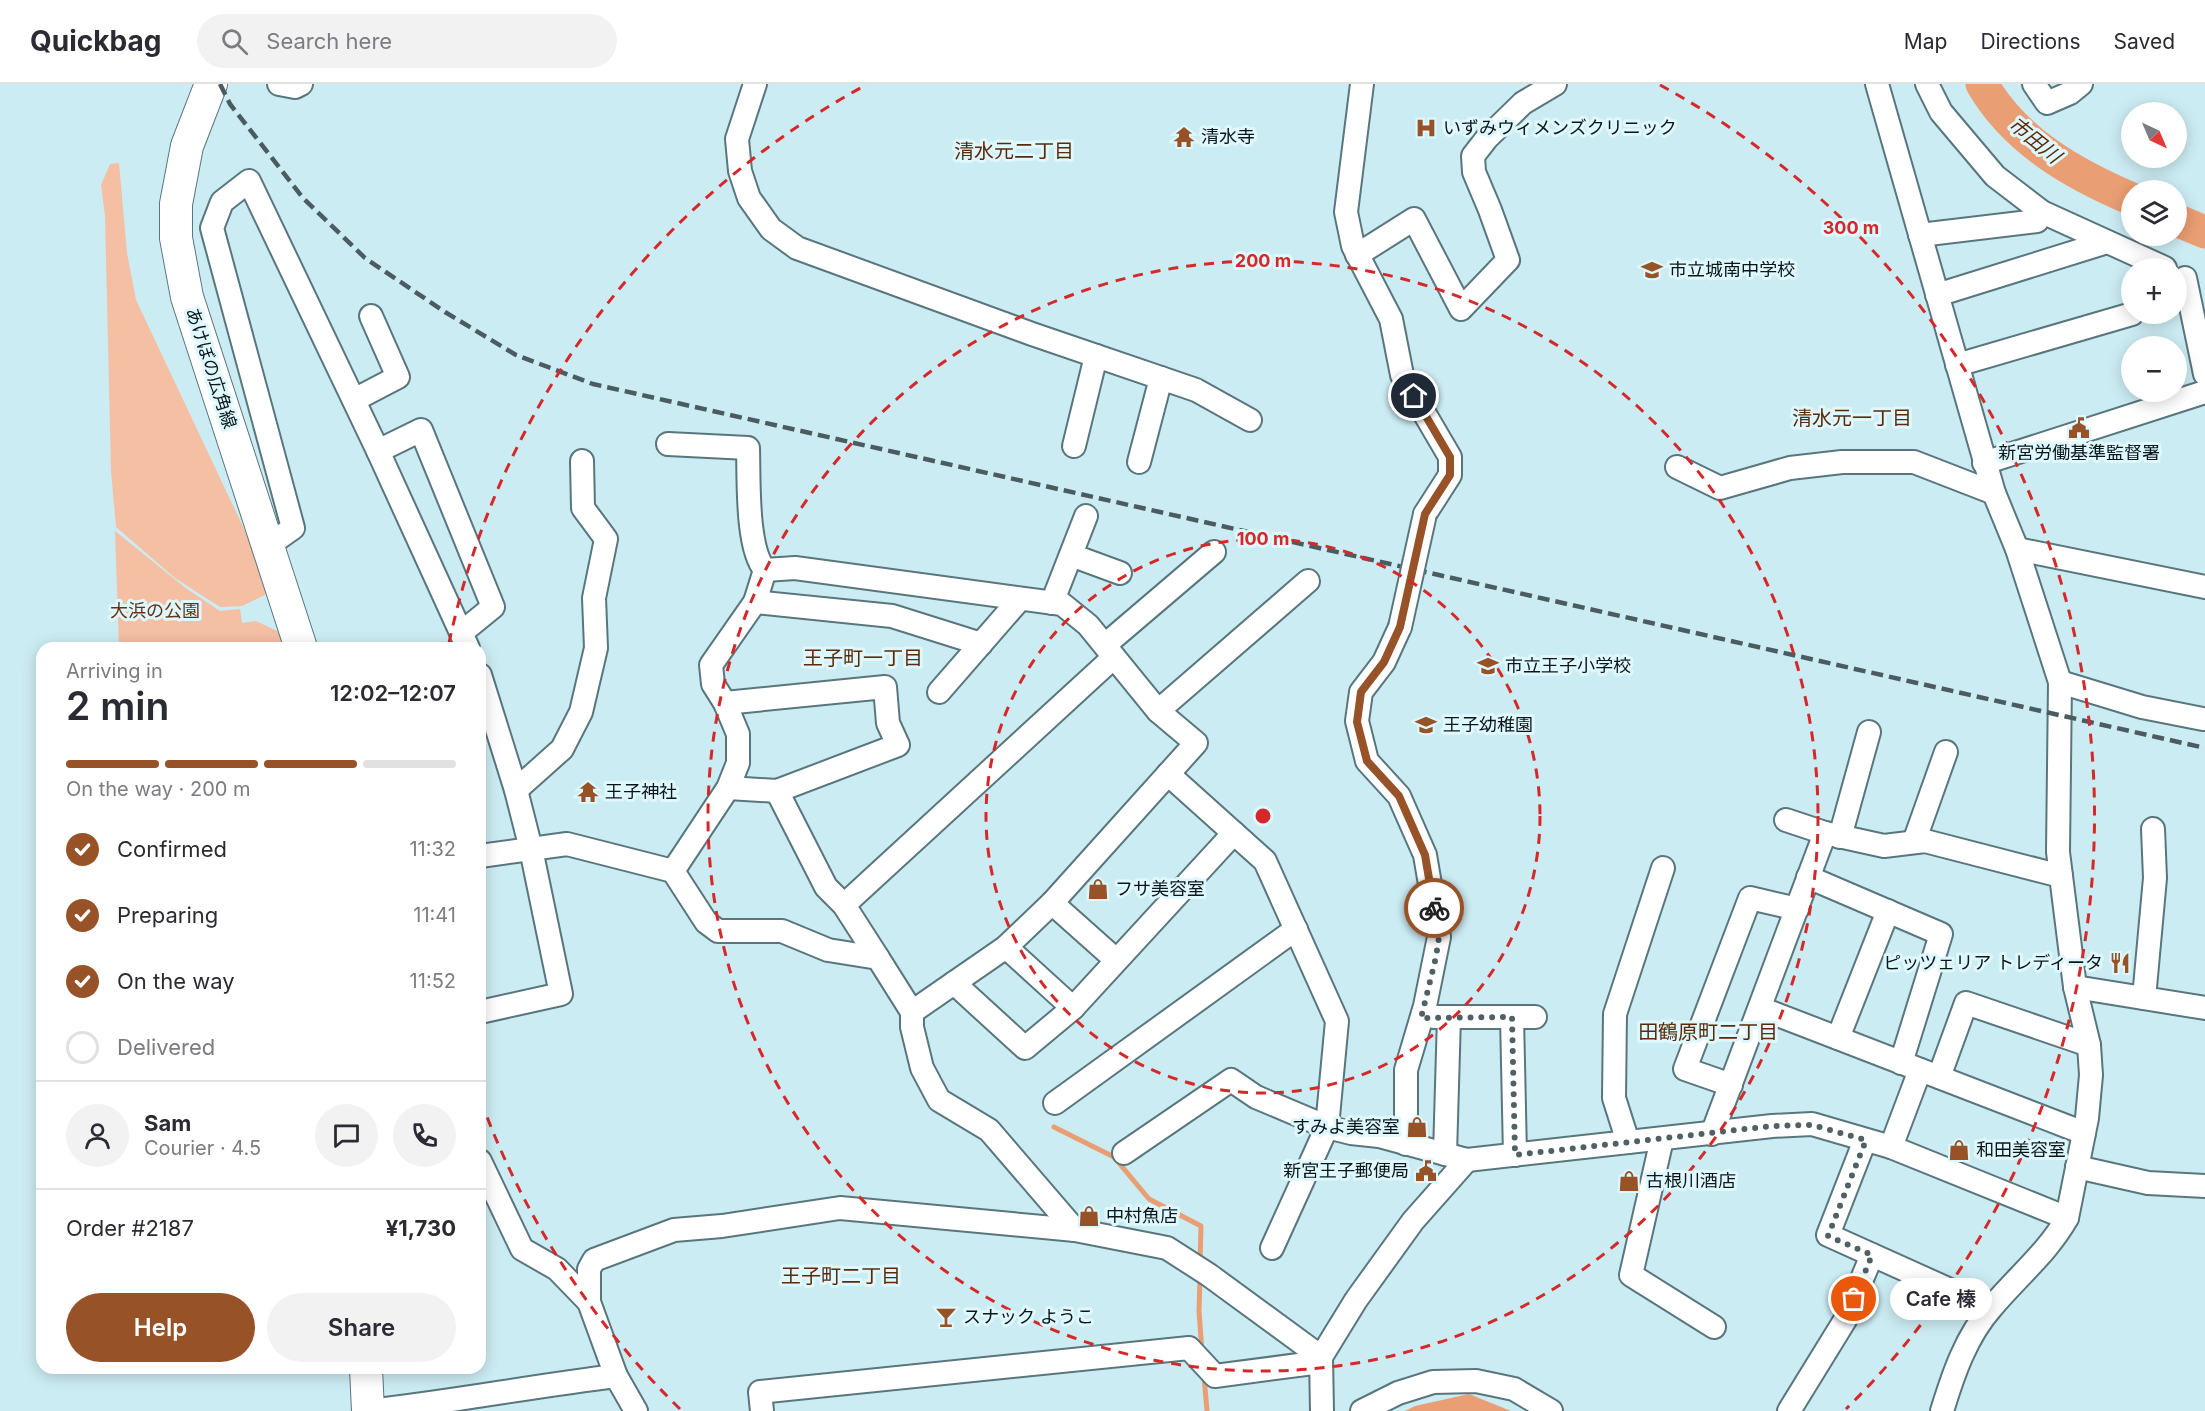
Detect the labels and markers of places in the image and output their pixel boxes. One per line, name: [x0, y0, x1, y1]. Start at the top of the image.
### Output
hospital icon: いずみウィメンズクリニック: [1414, 116, 1438, 140]
place label: いずみウィメンズクリニック: [1443, 117, 1677, 138]
temple icon: 清水寺: [1172, 125, 1196, 149]
place label: 清水寺: [1201, 126, 1255, 147]
school or university icon: 市立城南中学校: [1640, 258, 1664, 282]
place label: 市立城南中学校: [1669, 259, 1795, 280]
pin: [1388, 370, 1439, 421]
public building icon: 新宮労働基準監督署: [2067, 416, 2091, 440]
place label: 新宮労働基準監督署: [1998, 442, 2160, 463]
school or university icon: 市立王子小学校: [1476, 654, 1500, 678]
place label: 市立王子小学校: [1505, 655, 1631, 676]
school or university icon: 王子幼稚園: [1414, 713, 1438, 737]
place label: 王子幼稚園: [1443, 714, 1533, 735]
temple icon: 王子神社: [576, 780, 600, 804]
place label: 王子神社: [605, 781, 677, 802]
centre of rings: [1253, 806, 1273, 826]
shop icon: フサ美容室: [1086, 877, 1110, 901]
place label: フサ美容室: [1115, 878, 1205, 899]
restaurant icon: ピッツェリア トレディータ: [2108, 951, 2132, 975]
place label: ピッツェリア トレディータ: [1883, 952, 2103, 973]
shop icon: すみよ美容室: [1405, 1115, 1429, 1139]
place label: すみよ美容室: [1292, 1116, 1400, 1137]
shop icon: 和田美容室: [1947, 1138, 1971, 1162]
place label: 和田美容室: [1976, 1139, 2066, 1160]
public building icon: 新宮王子郵便局: [1414, 1159, 1438, 1183]
place label: 新宮王子郵便局: [1283, 1160, 1409, 1181]
shop icon: 古根川酒店: [1617, 1169, 1641, 1193]
place label: 古根川酒店: [1646, 1170, 1736, 1191]
shop icon: 中村魚店: [1077, 1204, 1101, 1228]
place label: 中村魚店: [1106, 1205, 1178, 1226]
pin: [1828, 1273, 1879, 1324]
callout: Cafe 榛: [1890, 1278, 1992, 1320]
bar icon: スナック ようこ: [934, 1305, 958, 1329]
place label: スナック ようこ: [963, 1306, 1094, 1327]

